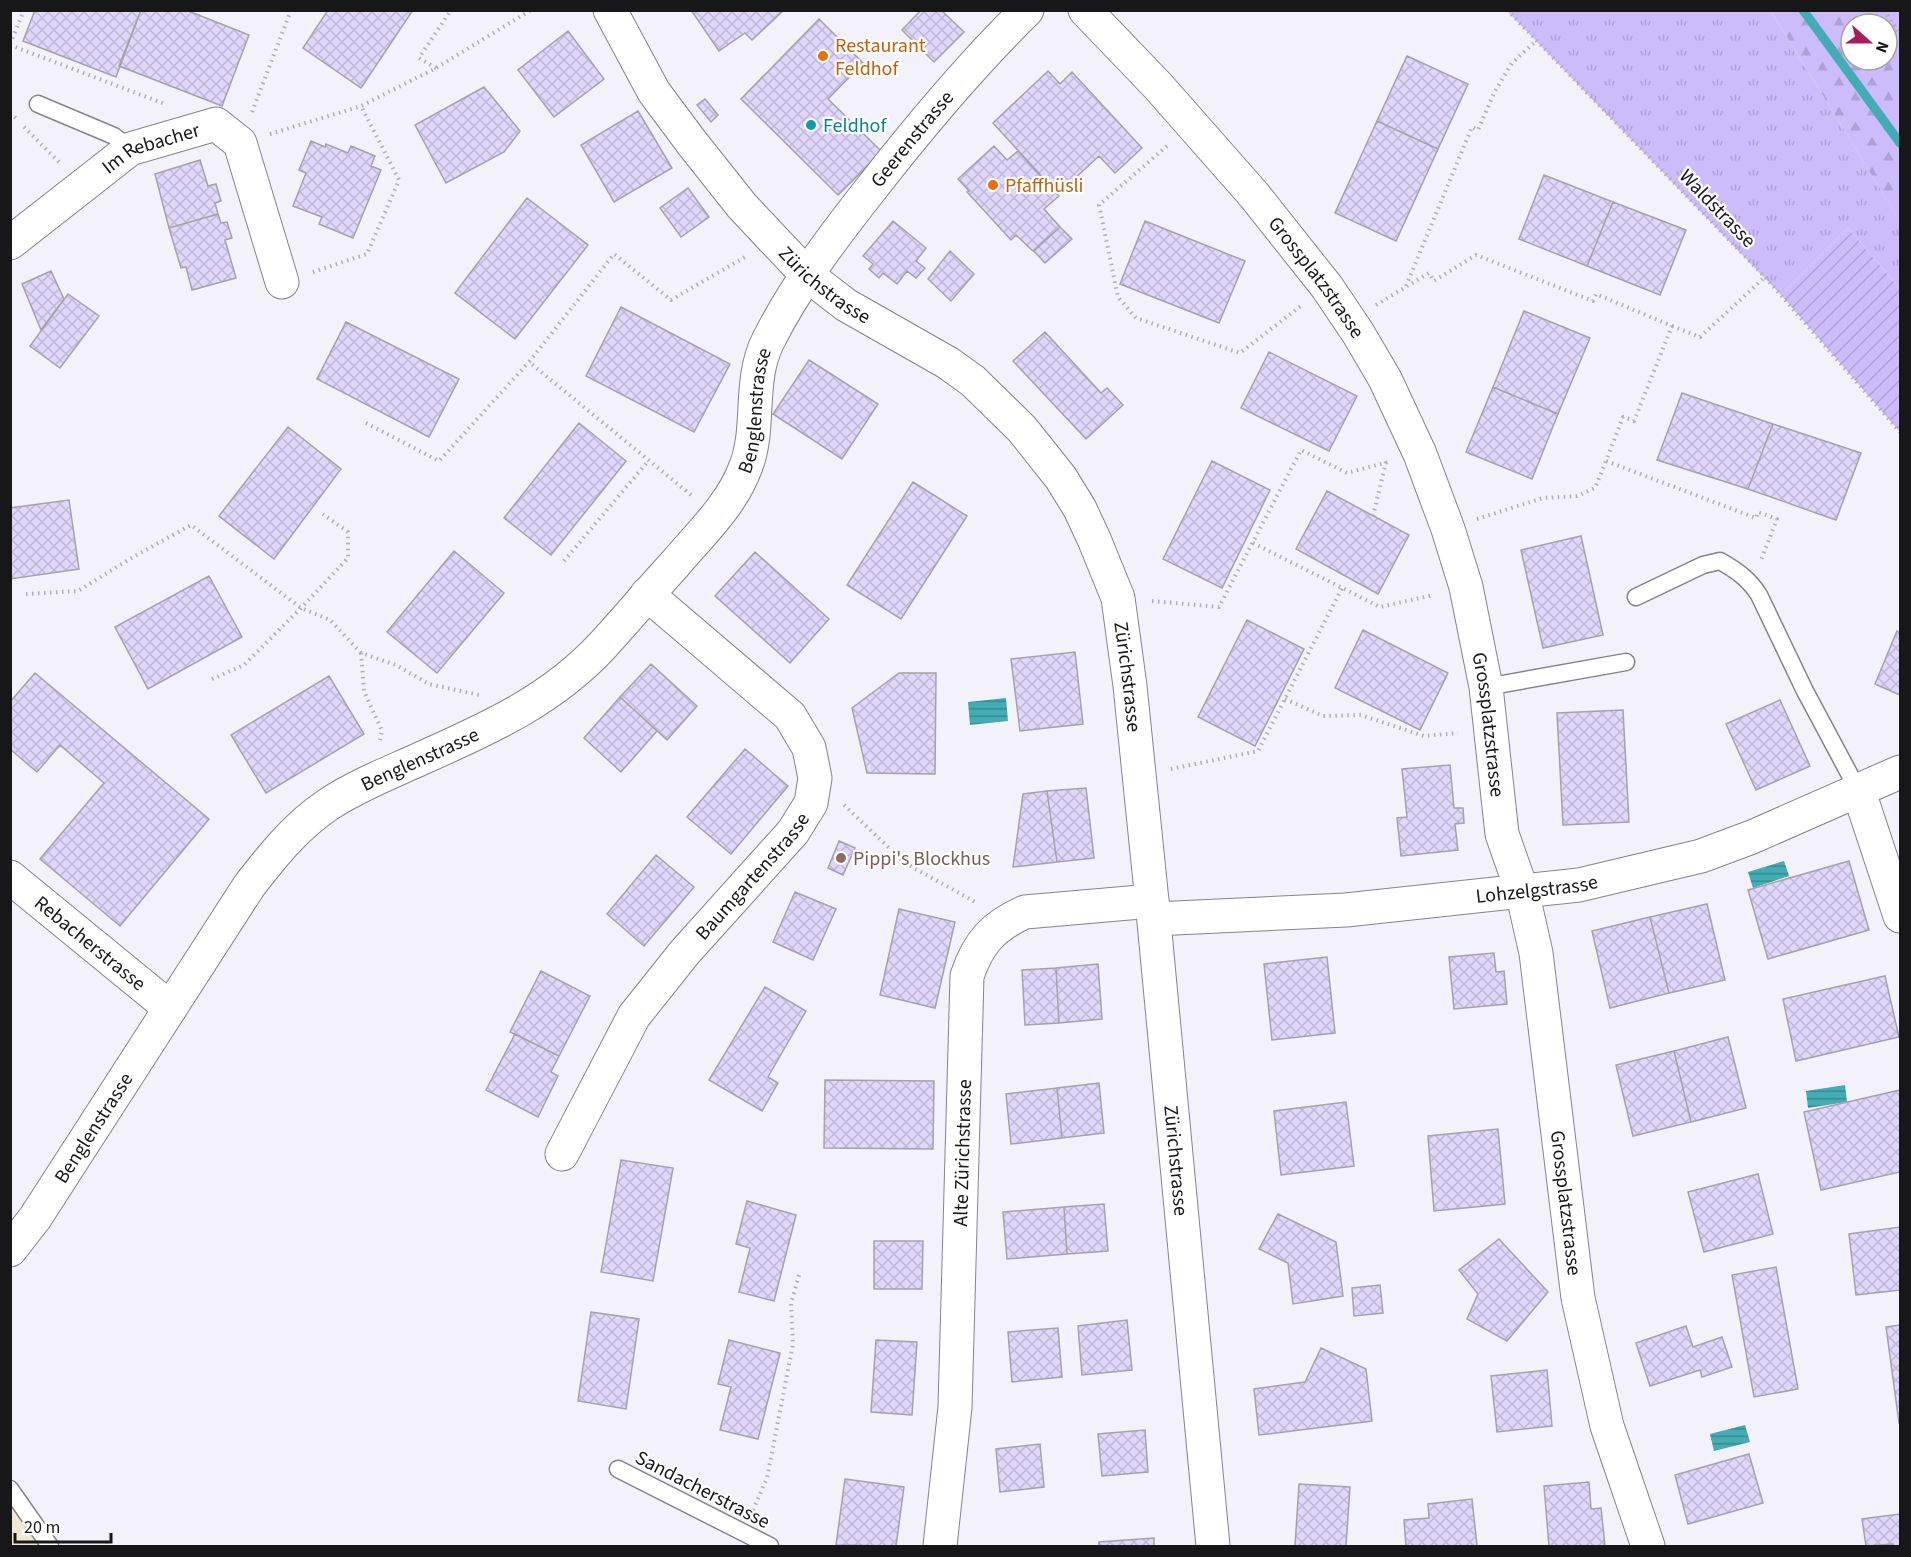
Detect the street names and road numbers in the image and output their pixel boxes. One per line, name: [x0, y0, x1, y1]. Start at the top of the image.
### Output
street label: Geerenstrasse: [864, 85, 960, 194]
street label: Im Rebacher: [96, 116, 203, 181]
street label: Waldstrasse: [1673, 163, 1762, 254]
street label: Grossplatzstrasse: [1261, 211, 1371, 344]
street label: Zürichstrasse: [772, 240, 876, 331]
street label: Benglenstrasse: [731, 344, 779, 478]
street label: Zürichstrasse: [1106, 620, 1148, 734]
street label: Grossplatzstrasse: [1464, 650, 1511, 799]
street label: Benglenstrasse: [356, 721, 484, 799]
street label: Baumgartenstrasse: [689, 807, 817, 947]
street label: Lohzelgstrasse: [1474, 868, 1601, 911]
street label: Rebacherstrasse: [28, 889, 152, 998]
street label: Benglenstrasse: [48, 1067, 140, 1189]
street label: Alte Zürichstrasse: [947, 1079, 979, 1227]
street label: Zürichstrasse: [1156, 1104, 1195, 1217]
street label: Grossplatzstrasse: [1543, 1129, 1588, 1277]
street label: Sandacherstrasse: [630, 1444, 775, 1536]

